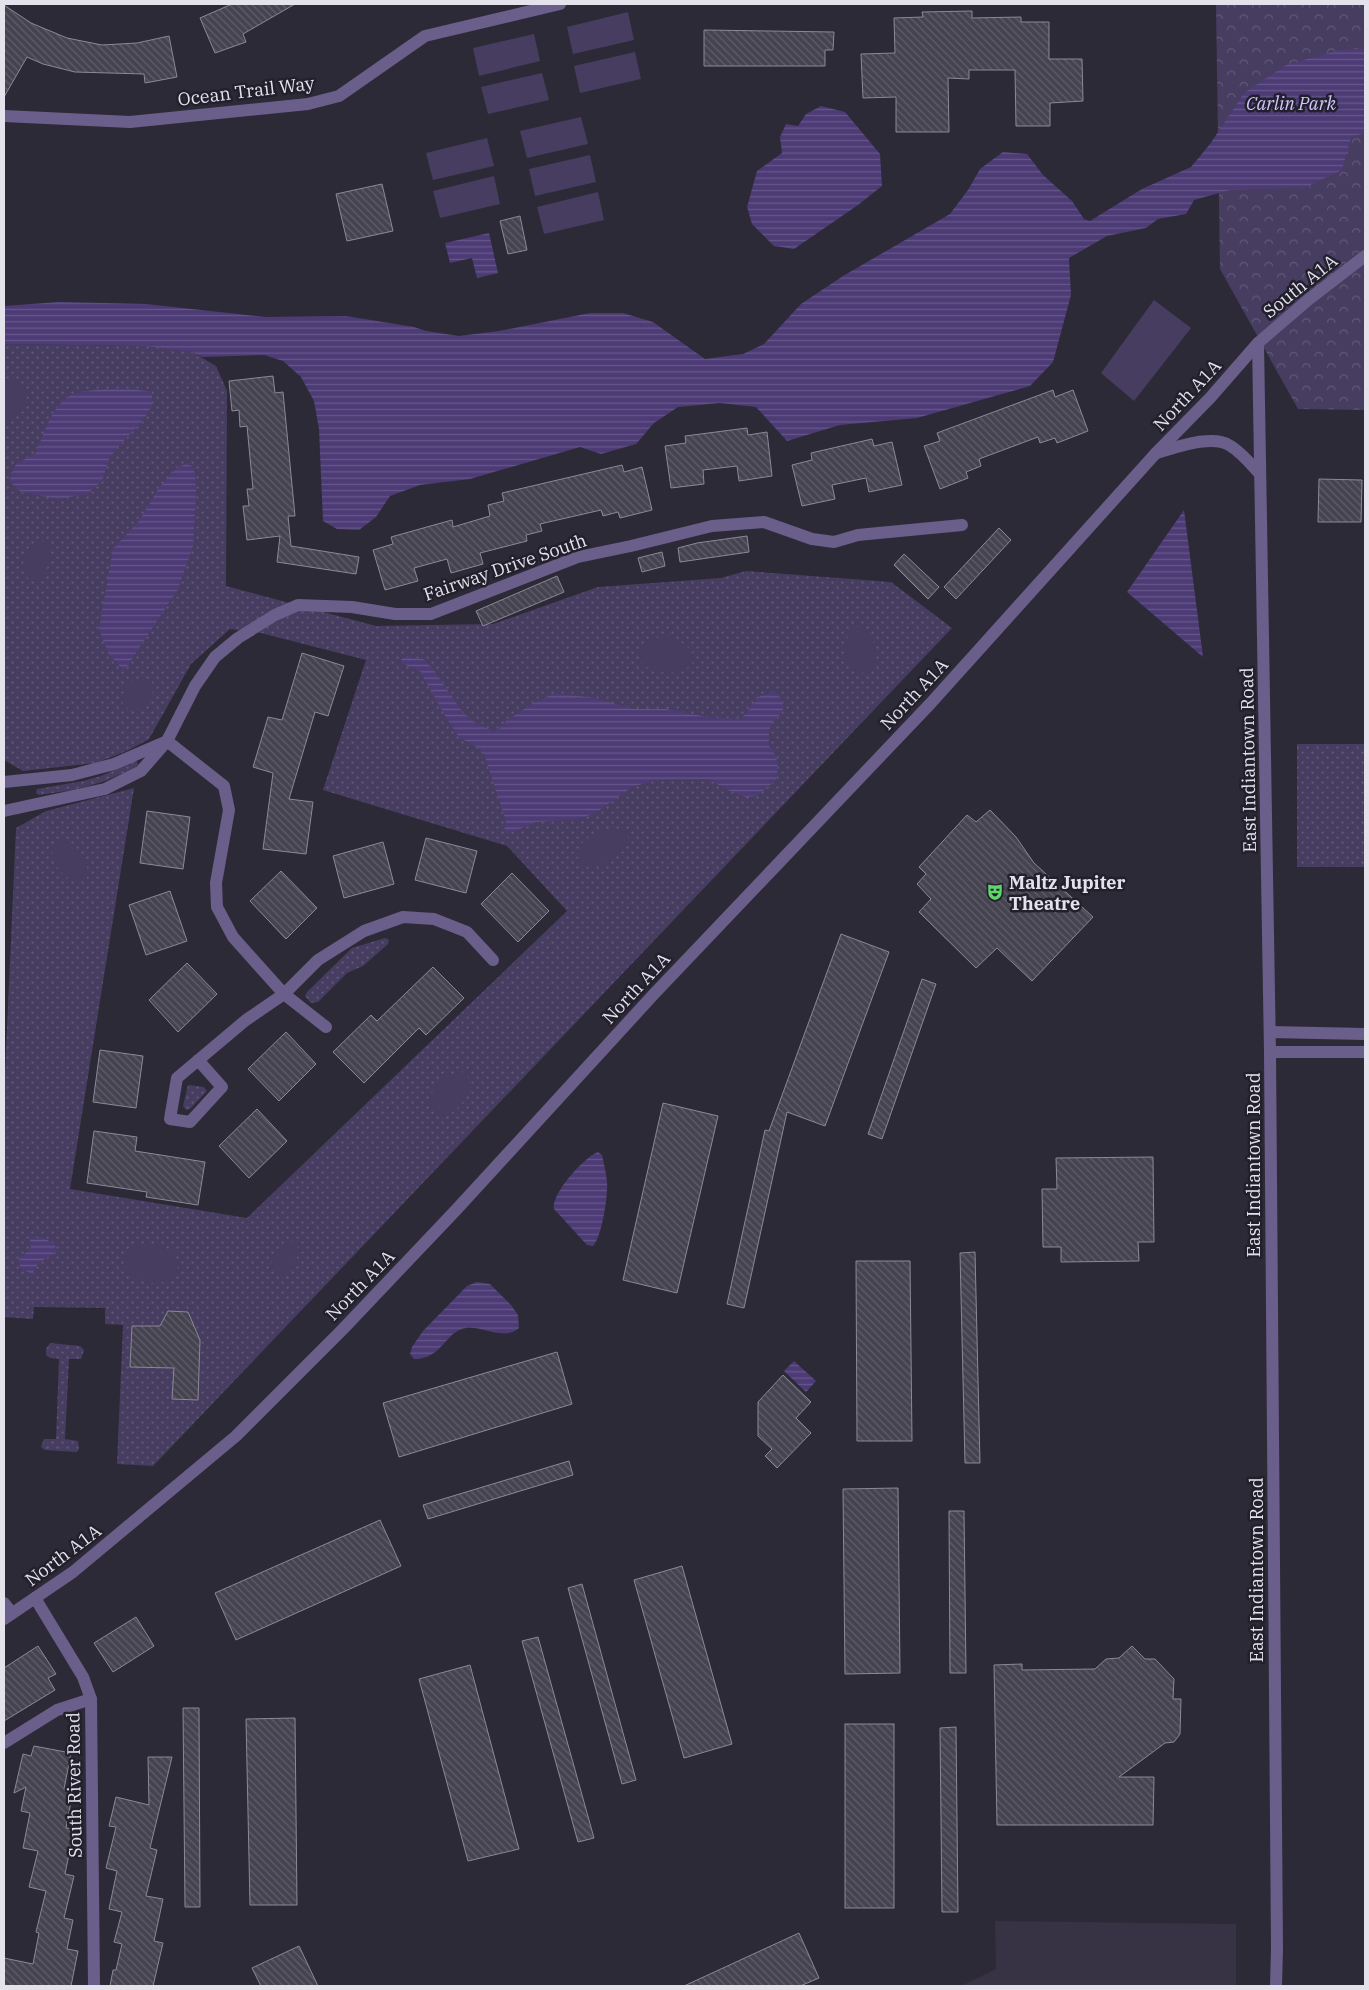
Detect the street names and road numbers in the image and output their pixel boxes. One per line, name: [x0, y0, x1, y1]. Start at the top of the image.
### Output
street label: Ocean Trail Way: [176, 71, 316, 111]
street label: South A1A: [1258, 249, 1342, 323]
street label: North A1A: [1148, 354, 1226, 436]
street label: Fairway Drive South: [420, 528, 590, 606]
street label: North A1A: [875, 653, 953, 735]
street label: East Indiantown Road: [1235, 667, 1261, 853]
street label: North A1A: [597, 947, 675, 1029]
street label: East Indiantown Road: [1242, 1072, 1265, 1258]
street label: North A1A: [321, 1244, 400, 1325]
street label: East Indiantown Road: [1245, 1477, 1268, 1663]
street label: North A1A: [20, 1519, 106, 1591]
street label: South River Road: [61, 1712, 87, 1858]

